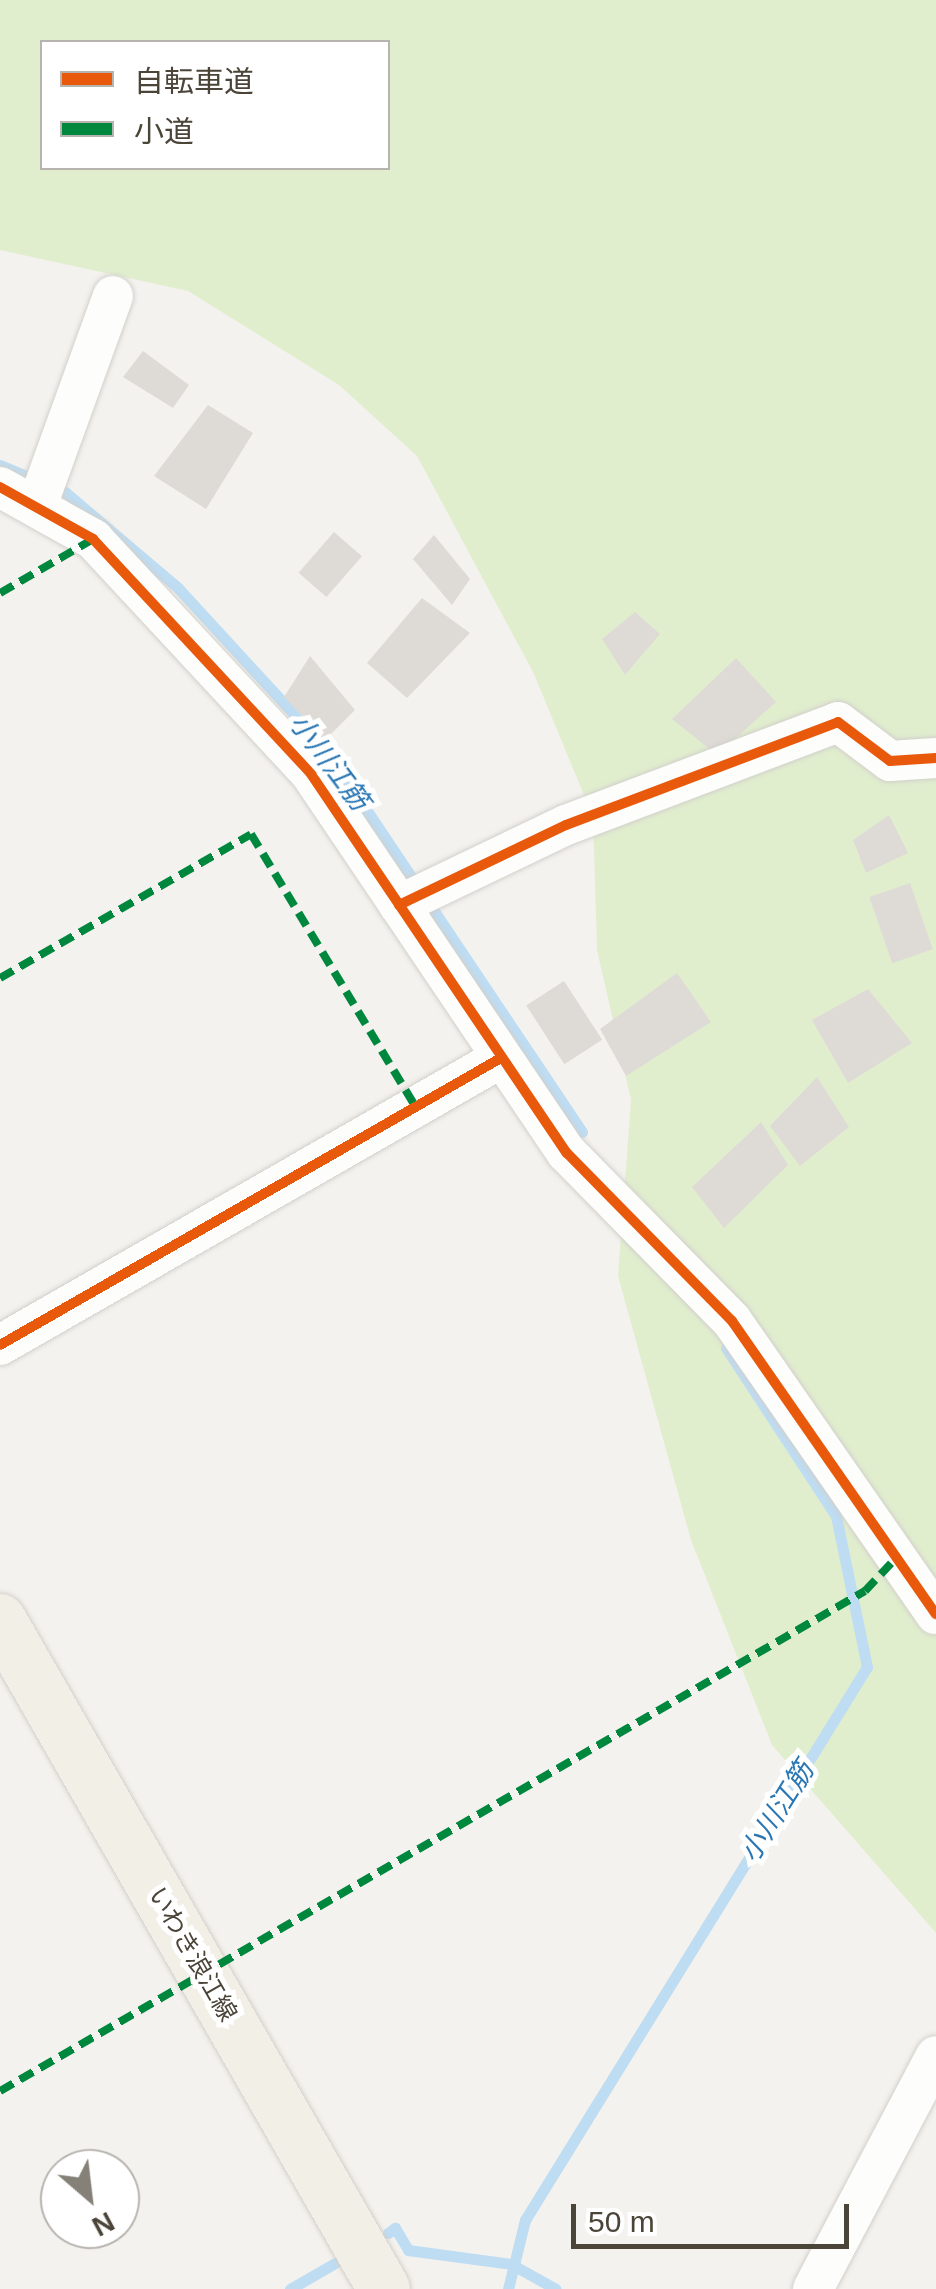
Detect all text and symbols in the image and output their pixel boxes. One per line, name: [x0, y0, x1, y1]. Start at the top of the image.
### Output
legend: [40, 40, 390, 170]
text: 自転車道: [134, 65, 254, 98]
text: 小道: [134, 115, 194, 148]
water label: 小川江筋: [282, 707, 376, 817]
water label: 小川江筋: [733, 1756, 821, 1868]
street label: いわき浪江線: [143, 1882, 243, 2026]
north arrow: [40, 2149, 140, 2249]
scale bar: [576, 2184, 854, 2246]
text: 50 m: [588, 2205, 655, 2238]
text: N: [87, 2206, 120, 2243]

